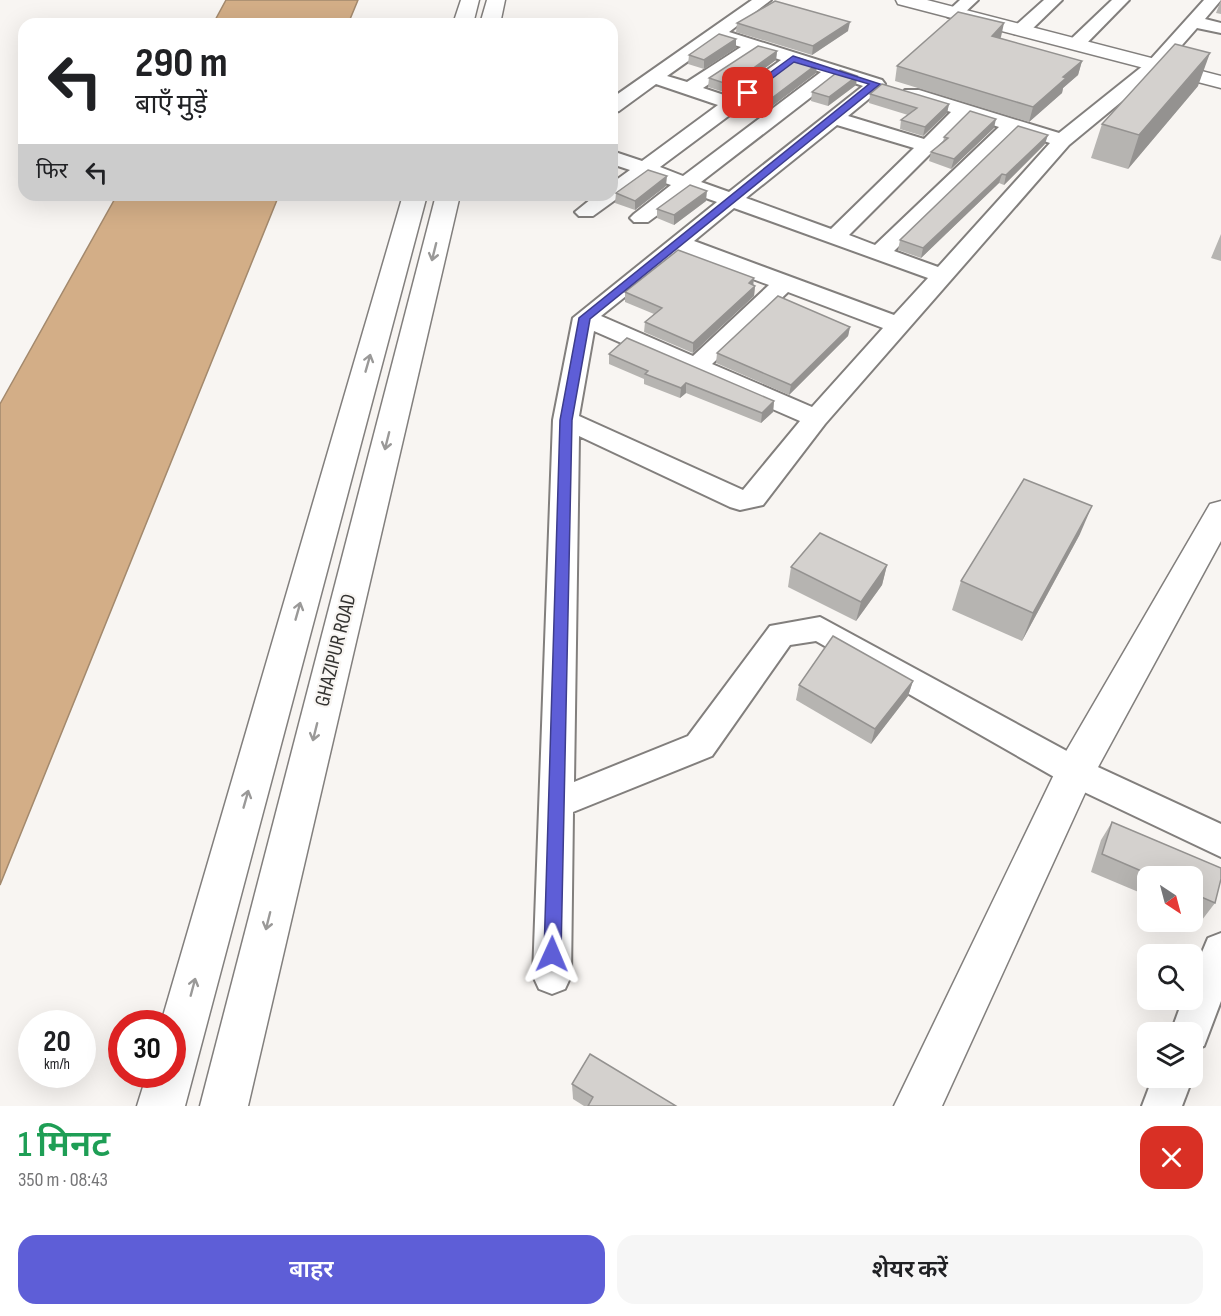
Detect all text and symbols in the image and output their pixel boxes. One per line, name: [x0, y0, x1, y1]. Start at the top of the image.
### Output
text: 290 m: [135, 38, 228, 89]
icon: left: [36, 42, 114, 120]
pin: [722, 67, 773, 118]
icon: arrive: [731, 76, 764, 109]
text: बाएँ मुड़ें: [135, 89, 207, 121]
icon: left: [80, 156, 113, 189]
text: फिर: [36, 158, 68, 185]
one-way arrow: [427, 242, 439, 261]
one-way arrow: [363, 354, 374, 373]
one-way arrow: [380, 431, 392, 450]
street label: GHAZIPUR ROAD: [309, 591, 362, 709]
one-way arrow: [293, 602, 304, 621]
one-way arrow: [308, 722, 320, 741]
one-way arrow: [240, 790, 252, 809]
north arrow: [1137, 866, 1203, 932]
map controls: [1137, 866, 1203, 1088]
one-way arrow: [261, 912, 273, 931]
position arrow: [520, 922, 584, 986]
button: search: [1137, 944, 1203, 1010]
one-way arrow: [188, 978, 199, 997]
speed limit sign: 30: [108, 1010, 186, 1088]
button: layers: [1137, 1022, 1203, 1088]
text: 20: [43, 1024, 71, 1060]
text: km/h: [44, 1055, 70, 1074]
text: 1 मिनट: [18, 1124, 110, 1167]
button: close: [1140, 1126, 1203, 1189]
text: 350 m · 08:43: [18, 1168, 108, 1192]
button: बाहर: [18, 1235, 605, 1304]
button: शेयर करें: [617, 1235, 1203, 1304]

